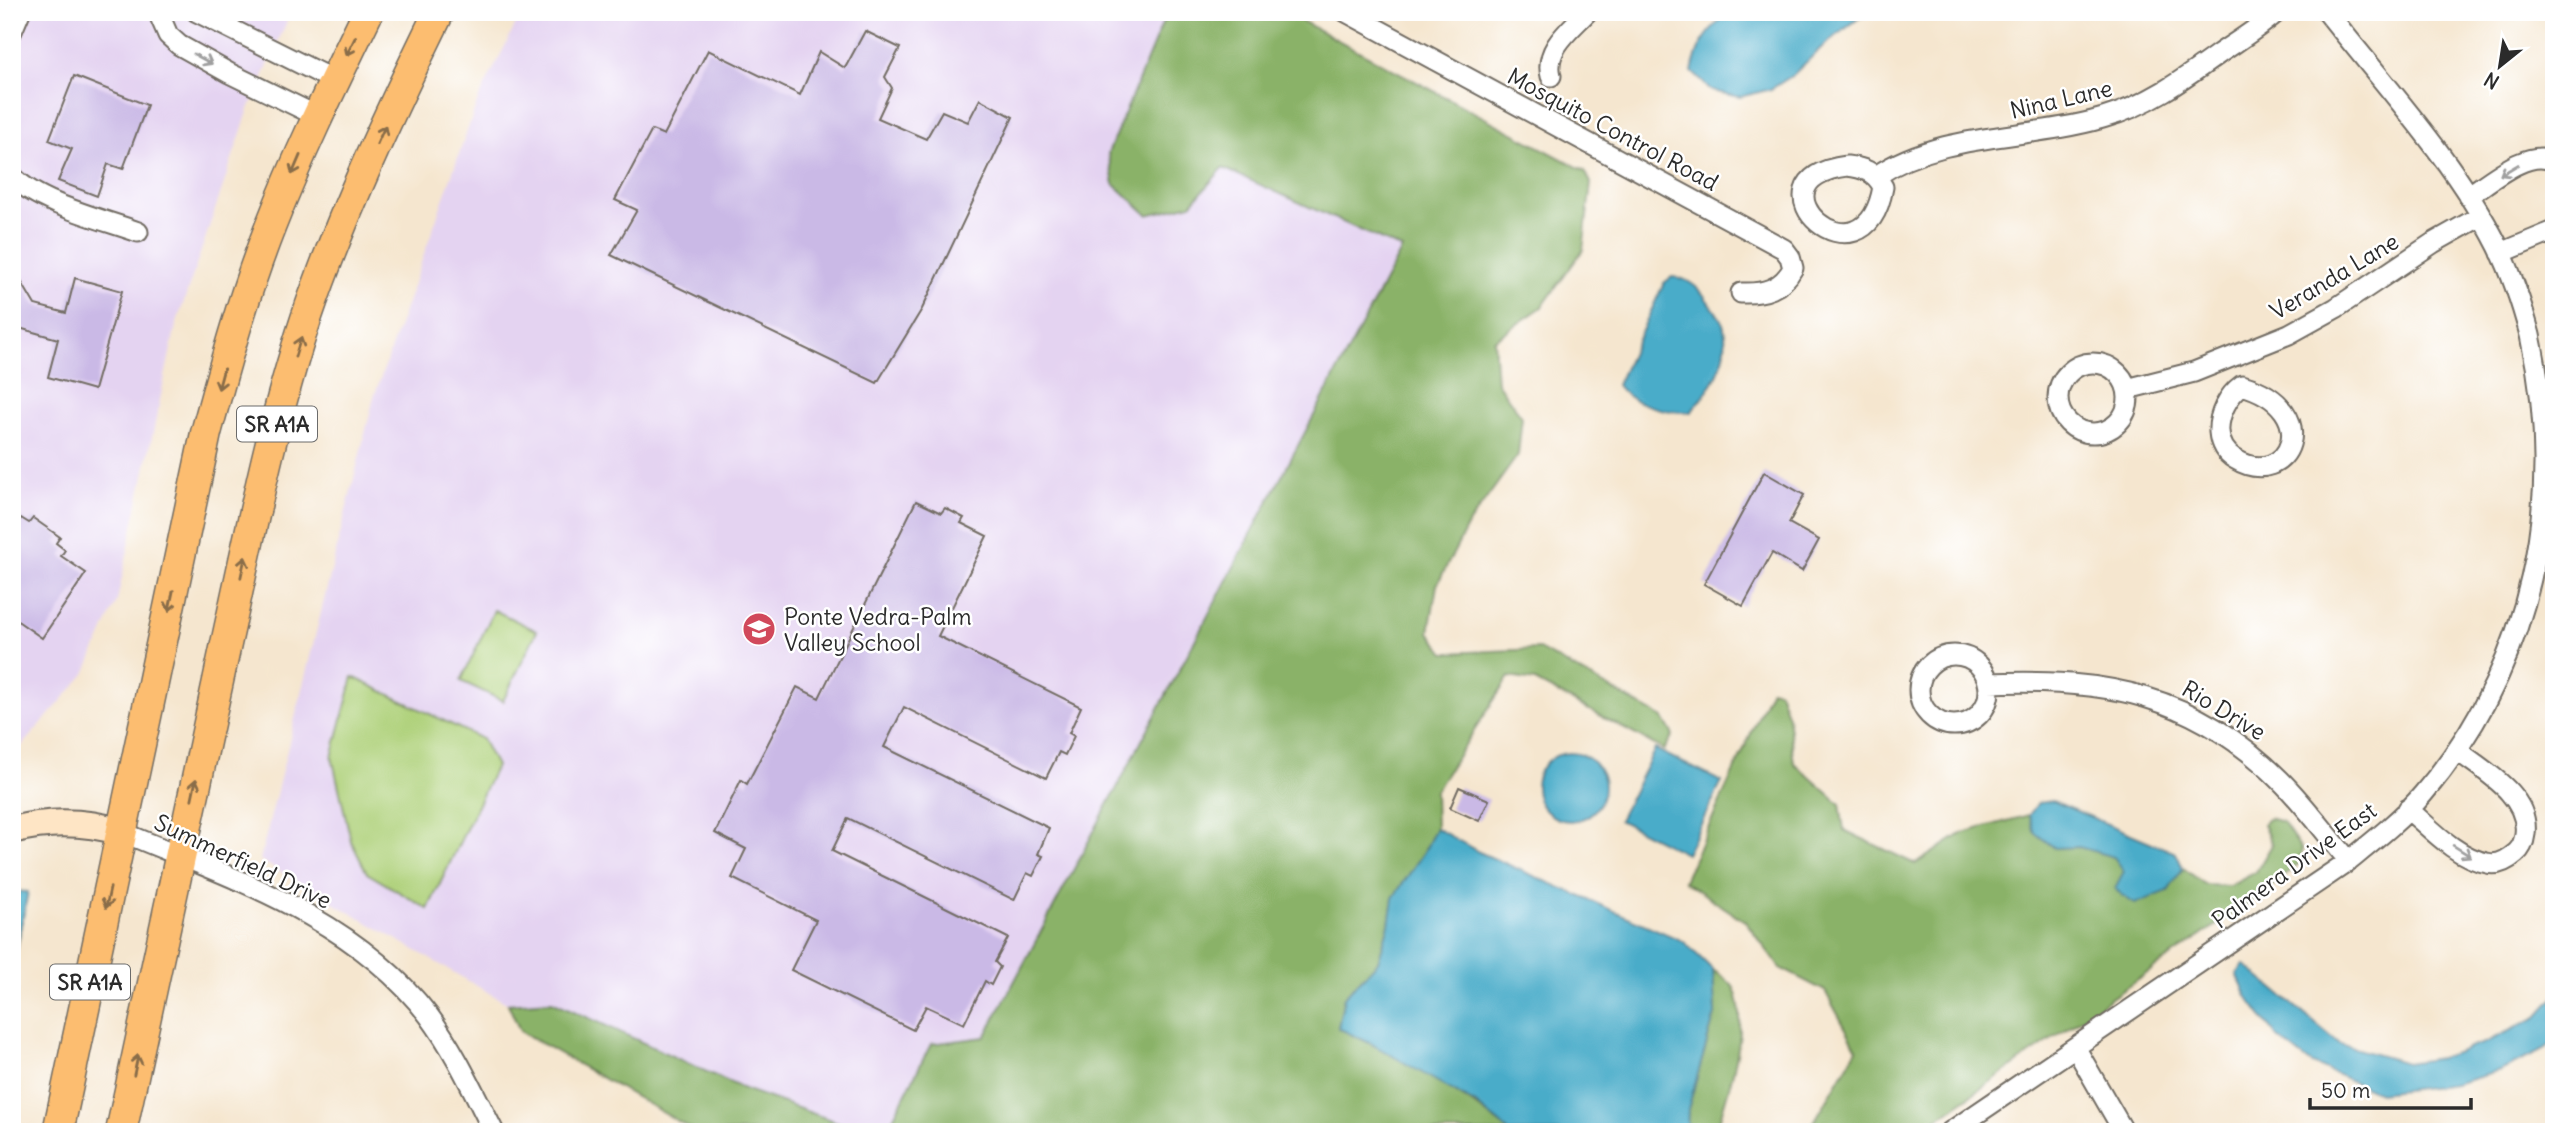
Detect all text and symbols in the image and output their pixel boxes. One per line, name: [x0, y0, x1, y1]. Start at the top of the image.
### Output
north arrow: [2464, 32, 2534, 102]
one-way arrow: [344, 35, 358, 56]
one-way arrow: [193, 52, 213, 66]
street label: Mosquito Control Road: [1503, 61, 1723, 197]
text: N: [2480, 67, 2503, 94]
street label: Nina Lane: [2007, 73, 2115, 125]
one-way arrow: [375, 125, 388, 146]
one-way arrow: [289, 154, 302, 175]
one-way arrow: [2500, 163, 2520, 177]
street label: Veranda Lane: [2264, 226, 2404, 326]
one-way arrow: [293, 336, 305, 358]
one-way arrow: [213, 368, 226, 390]
road number: SR A1A: [237, 406, 317, 442]
one-way arrow: [237, 556, 251, 579]
one-way arrow: [164, 589, 178, 612]
place label: Ponte Vedra-Palm Valley School: [784, 602, 972, 657]
school or university icon: Ponte Vedra-Palm Valley School: [740, 610, 778, 648]
street label: Rio Drive: [2177, 674, 2271, 746]
one-way arrow: [189, 779, 202, 801]
street label: Palmera Drive East: [2206, 795, 2382, 934]
street label: Summerfield Drive: [150, 807, 336, 915]
one-way arrow: [2451, 844, 2471, 858]
one-way arrow: [101, 886, 114, 909]
road number: SR A1A: [50, 964, 130, 1000]
one-way arrow: [129, 1054, 143, 1077]
scale bar: [2310, 1067, 2472, 1111]
text: 50 m: [2321, 1077, 2370, 1104]

